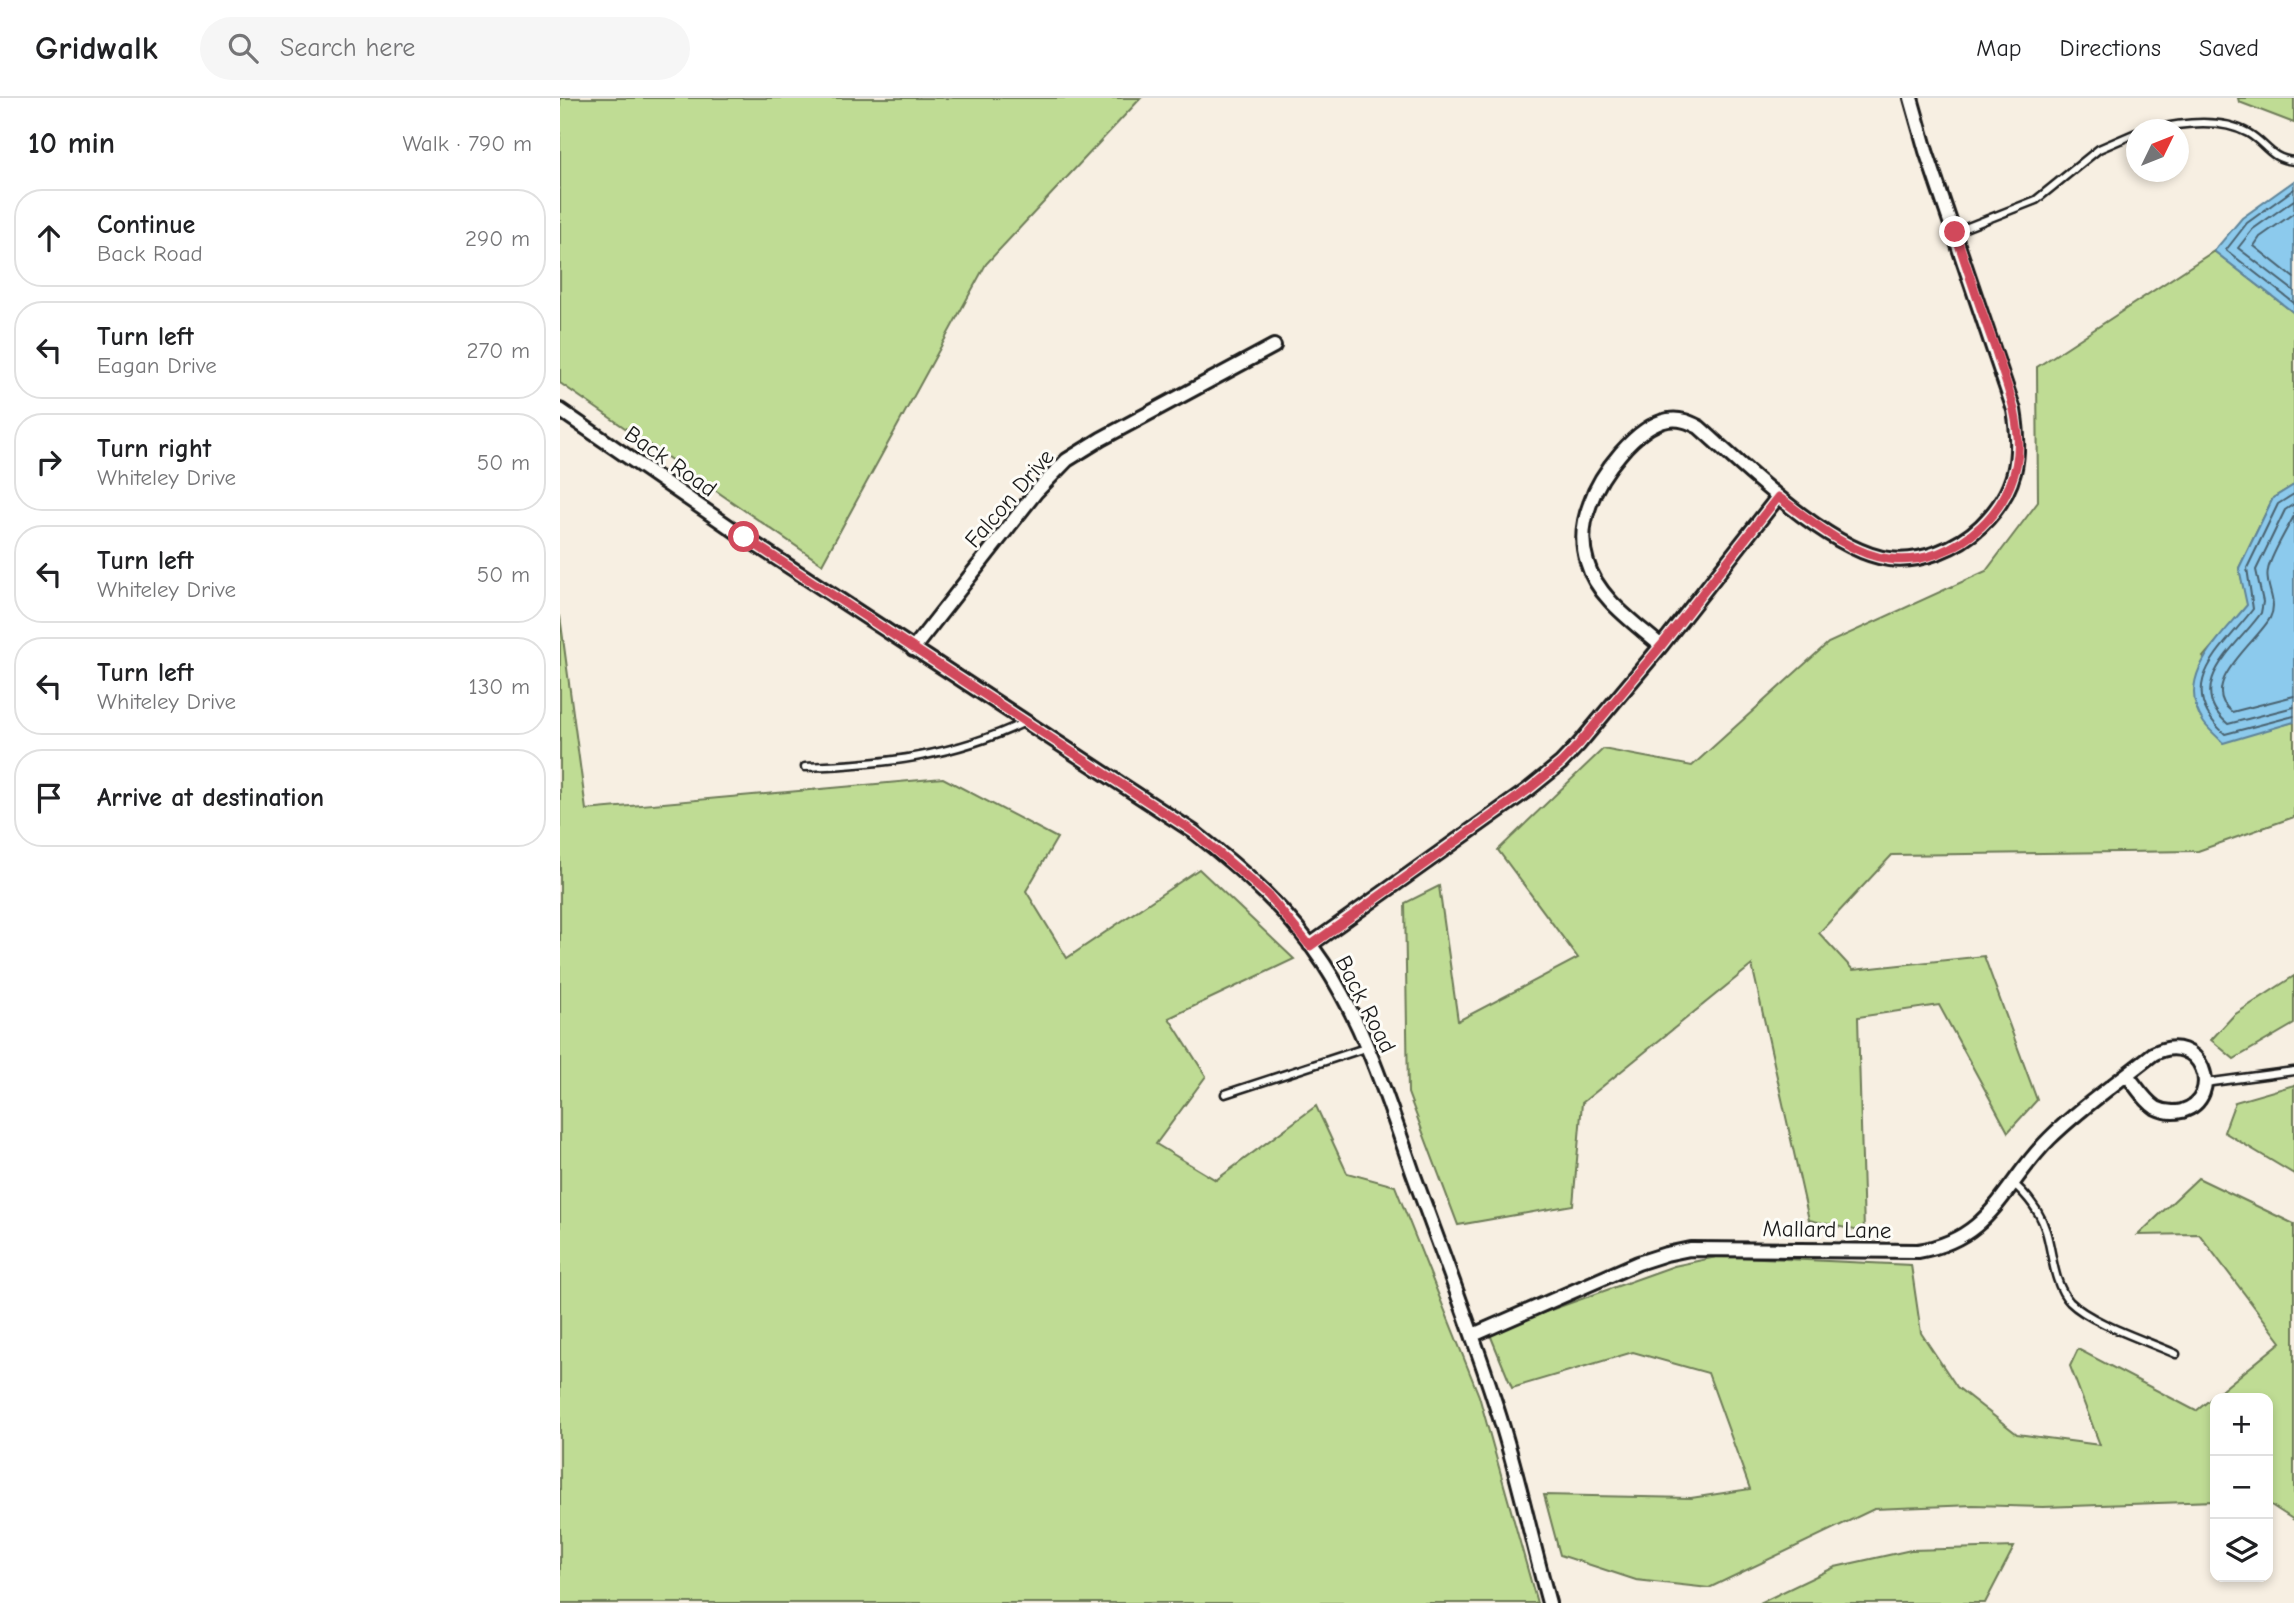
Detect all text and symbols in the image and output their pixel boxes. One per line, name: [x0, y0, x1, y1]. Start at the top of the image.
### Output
search box: [200, 17, 690, 80]
text: Gridwalk: [35, 29, 158, 67]
icon: search: [224, 29, 262, 67]
text: Search here: [280, 33, 415, 63]
text: Map: [1976, 34, 2022, 62]
text: Directions: [2060, 34, 2161, 62]
text: Saved: [2199, 34, 2259, 62]
north arrow: [2126, 119, 2189, 182]
text: 10 min: [28, 126, 115, 161]
text: Walk · 790 m: [402, 130, 532, 157]
text: Continue: [97, 210, 195, 240]
route end: [1939, 216, 1970, 247]
icon: ahead: [30, 219, 68, 257]
text: 290 m: [465, 225, 530, 252]
text: Back Road: [97, 240, 203, 267]
text: Turn left: [97, 322, 194, 352]
icon: left: [30, 331, 68, 369]
text: 270 m: [466, 337, 530, 364]
text: Eagan Drive: [97, 352, 217, 379]
street label: Back Road: [620, 420, 722, 503]
text: Turn right: [97, 434, 211, 464]
icon: right: [30, 443, 68, 481]
street label: Falcon Drive: [959, 443, 1060, 553]
text: 50 m: [477, 449, 530, 476]
text: Whiteley Drive: [97, 464, 236, 491]
route start: [728, 521, 759, 552]
text: Turn left: [97, 546, 194, 576]
icon: left: [30, 555, 68, 593]
text: 50 m: [477, 561, 530, 588]
text: Whiteley Drive: [97, 576, 236, 603]
text: Turn left: [97, 658, 194, 688]
icon: left: [30, 667, 68, 705]
text: 130 m: [469, 673, 530, 700]
text: Whiteley Drive: [97, 688, 236, 715]
icon: arrive: [30, 779, 68, 817]
text: Arrive at destination: [97, 783, 324, 813]
street label: Back Road: [1330, 951, 1402, 1057]
street label: Mallard Lane: [1762, 1215, 1892, 1244]
map controls: [2210, 1393, 2273, 1582]
button: +: [2210, 1393, 2273, 1456]
button: −: [2210, 1456, 2273, 1519]
button: layers: [2210, 1519, 2273, 1582]

